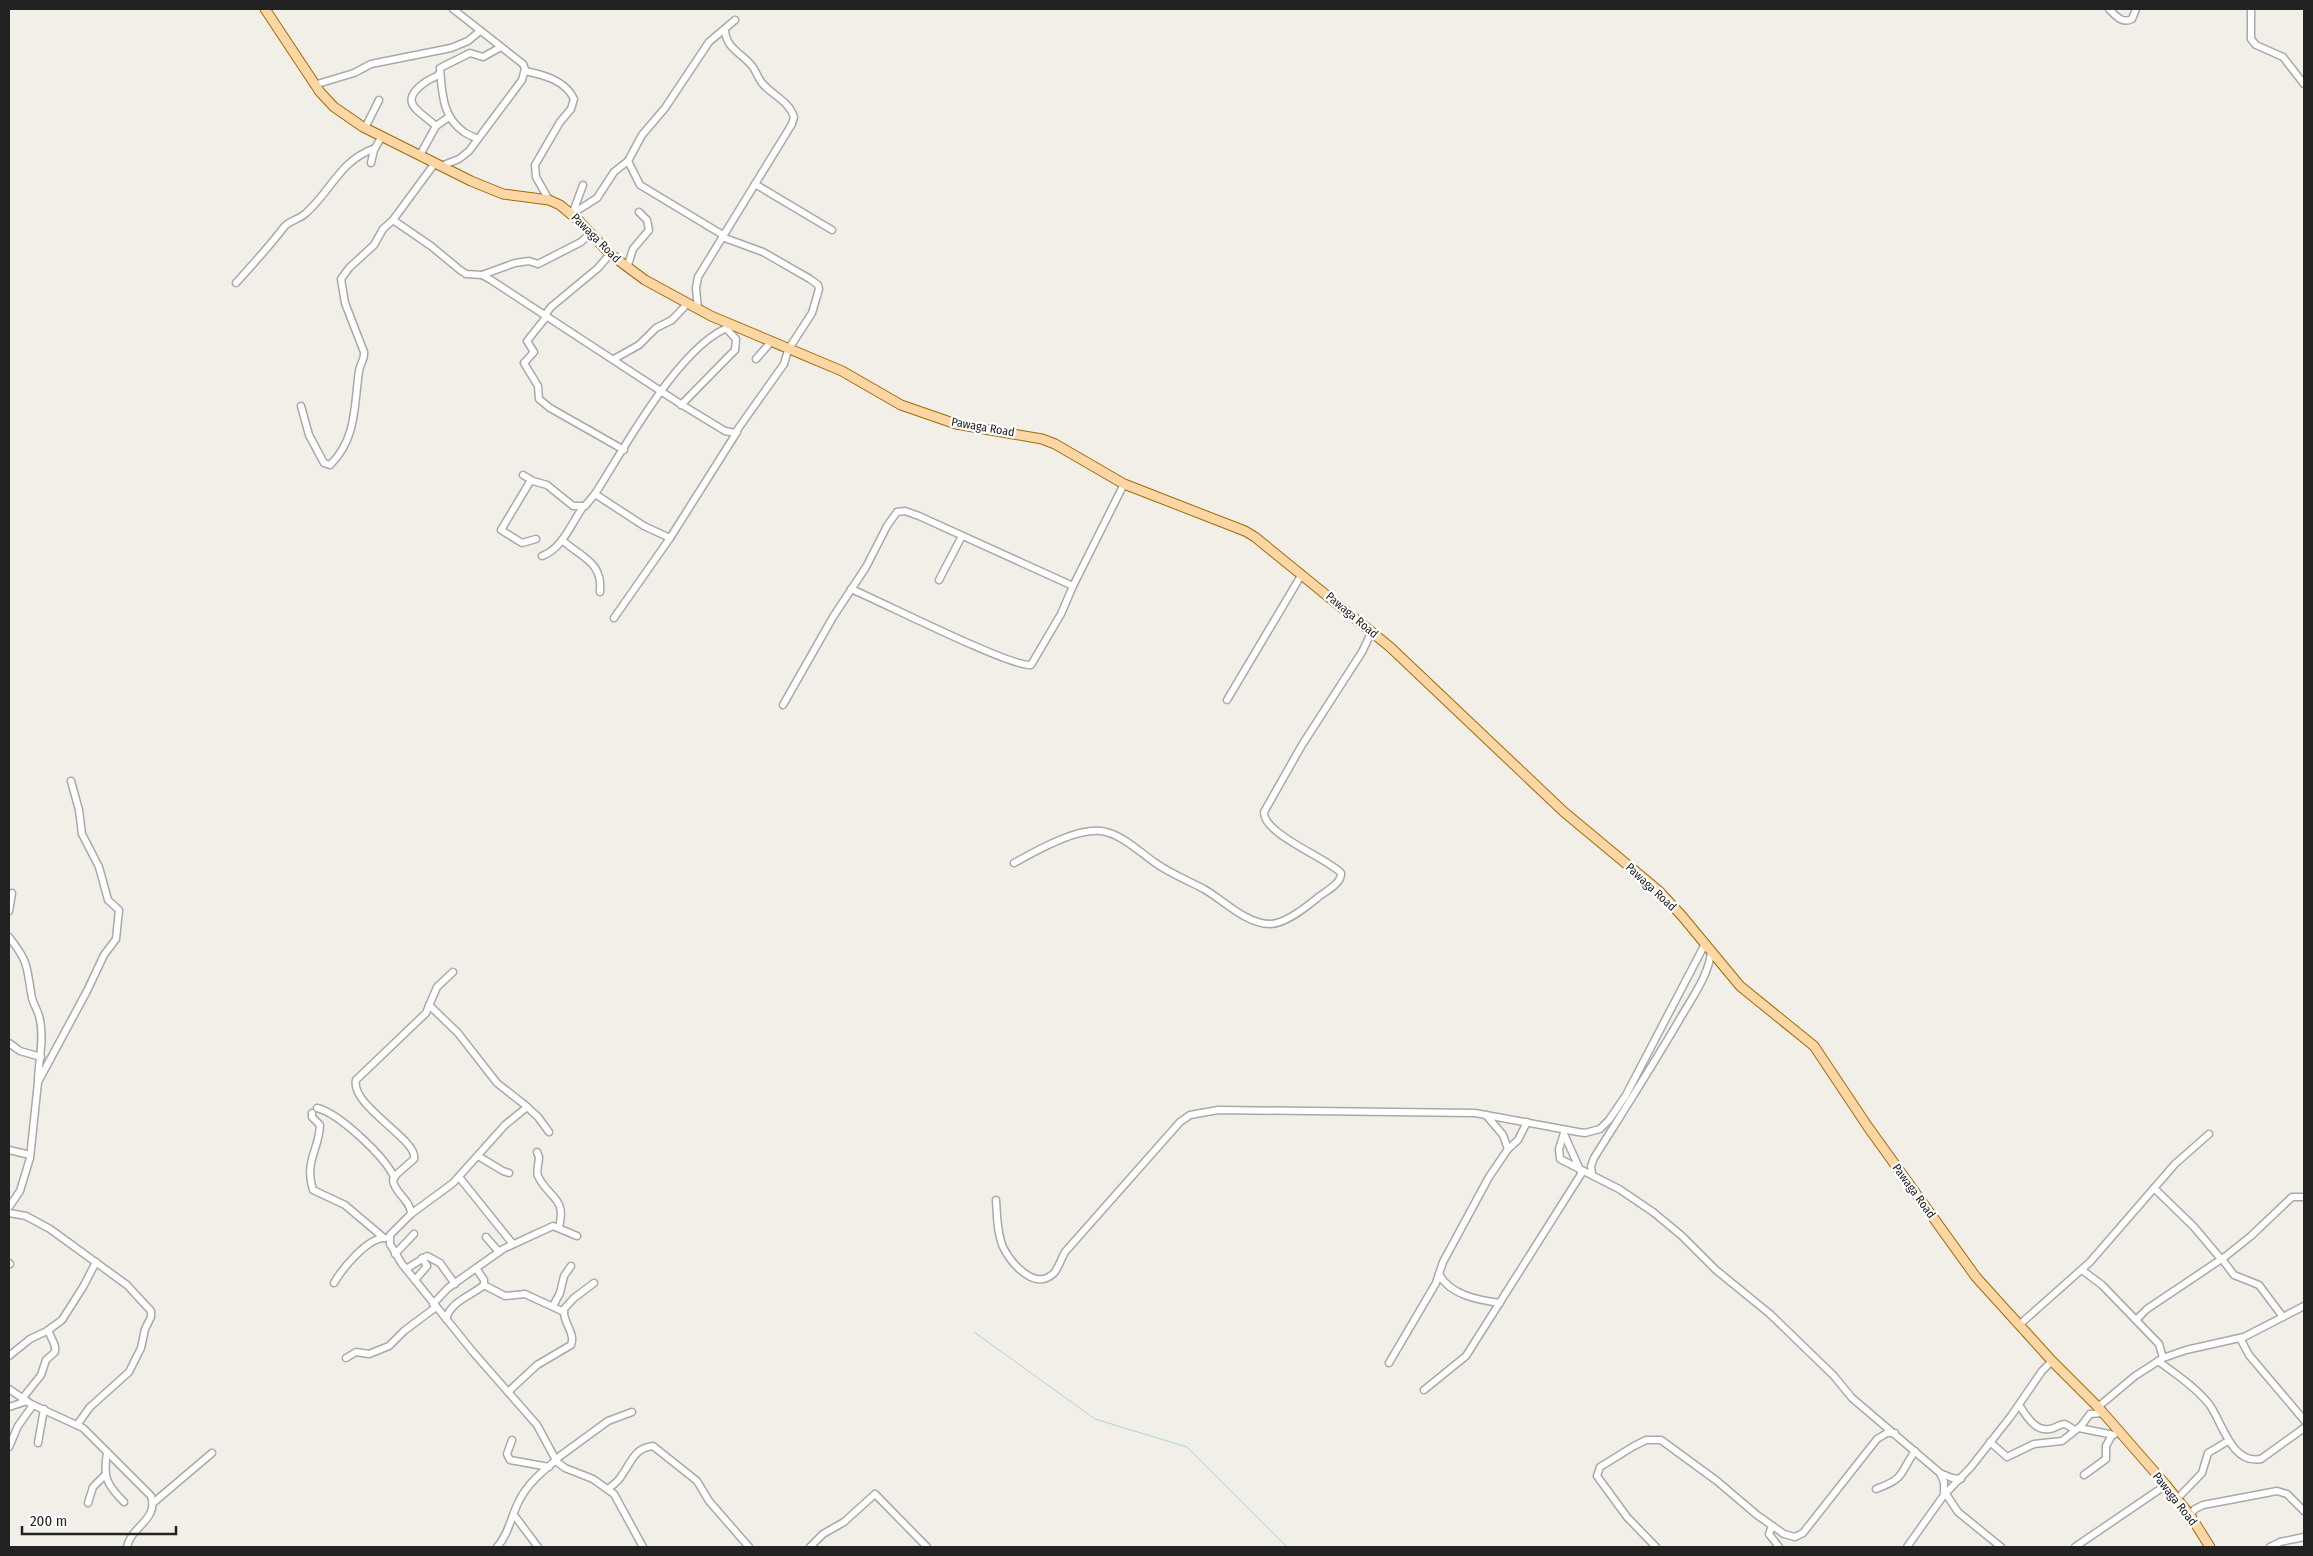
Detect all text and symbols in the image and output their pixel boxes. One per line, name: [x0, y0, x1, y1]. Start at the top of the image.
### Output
street label: Pawaga Road: [568, 210, 624, 266]
street label: Pawaga Road: [950, 415, 1016, 439]
street label: Pawaga Road: [1323, 589, 1381, 641]
street label: Pawaga Road: [1623, 860, 1679, 914]
street label: Pawaga Road: [1890, 1161, 1938, 1221]
street label: Pawaga Road: [2150, 1469, 2200, 1529]
scale bar: [22, 1504, 176, 1536]
text: 200 m: [30, 1512, 67, 1530]

